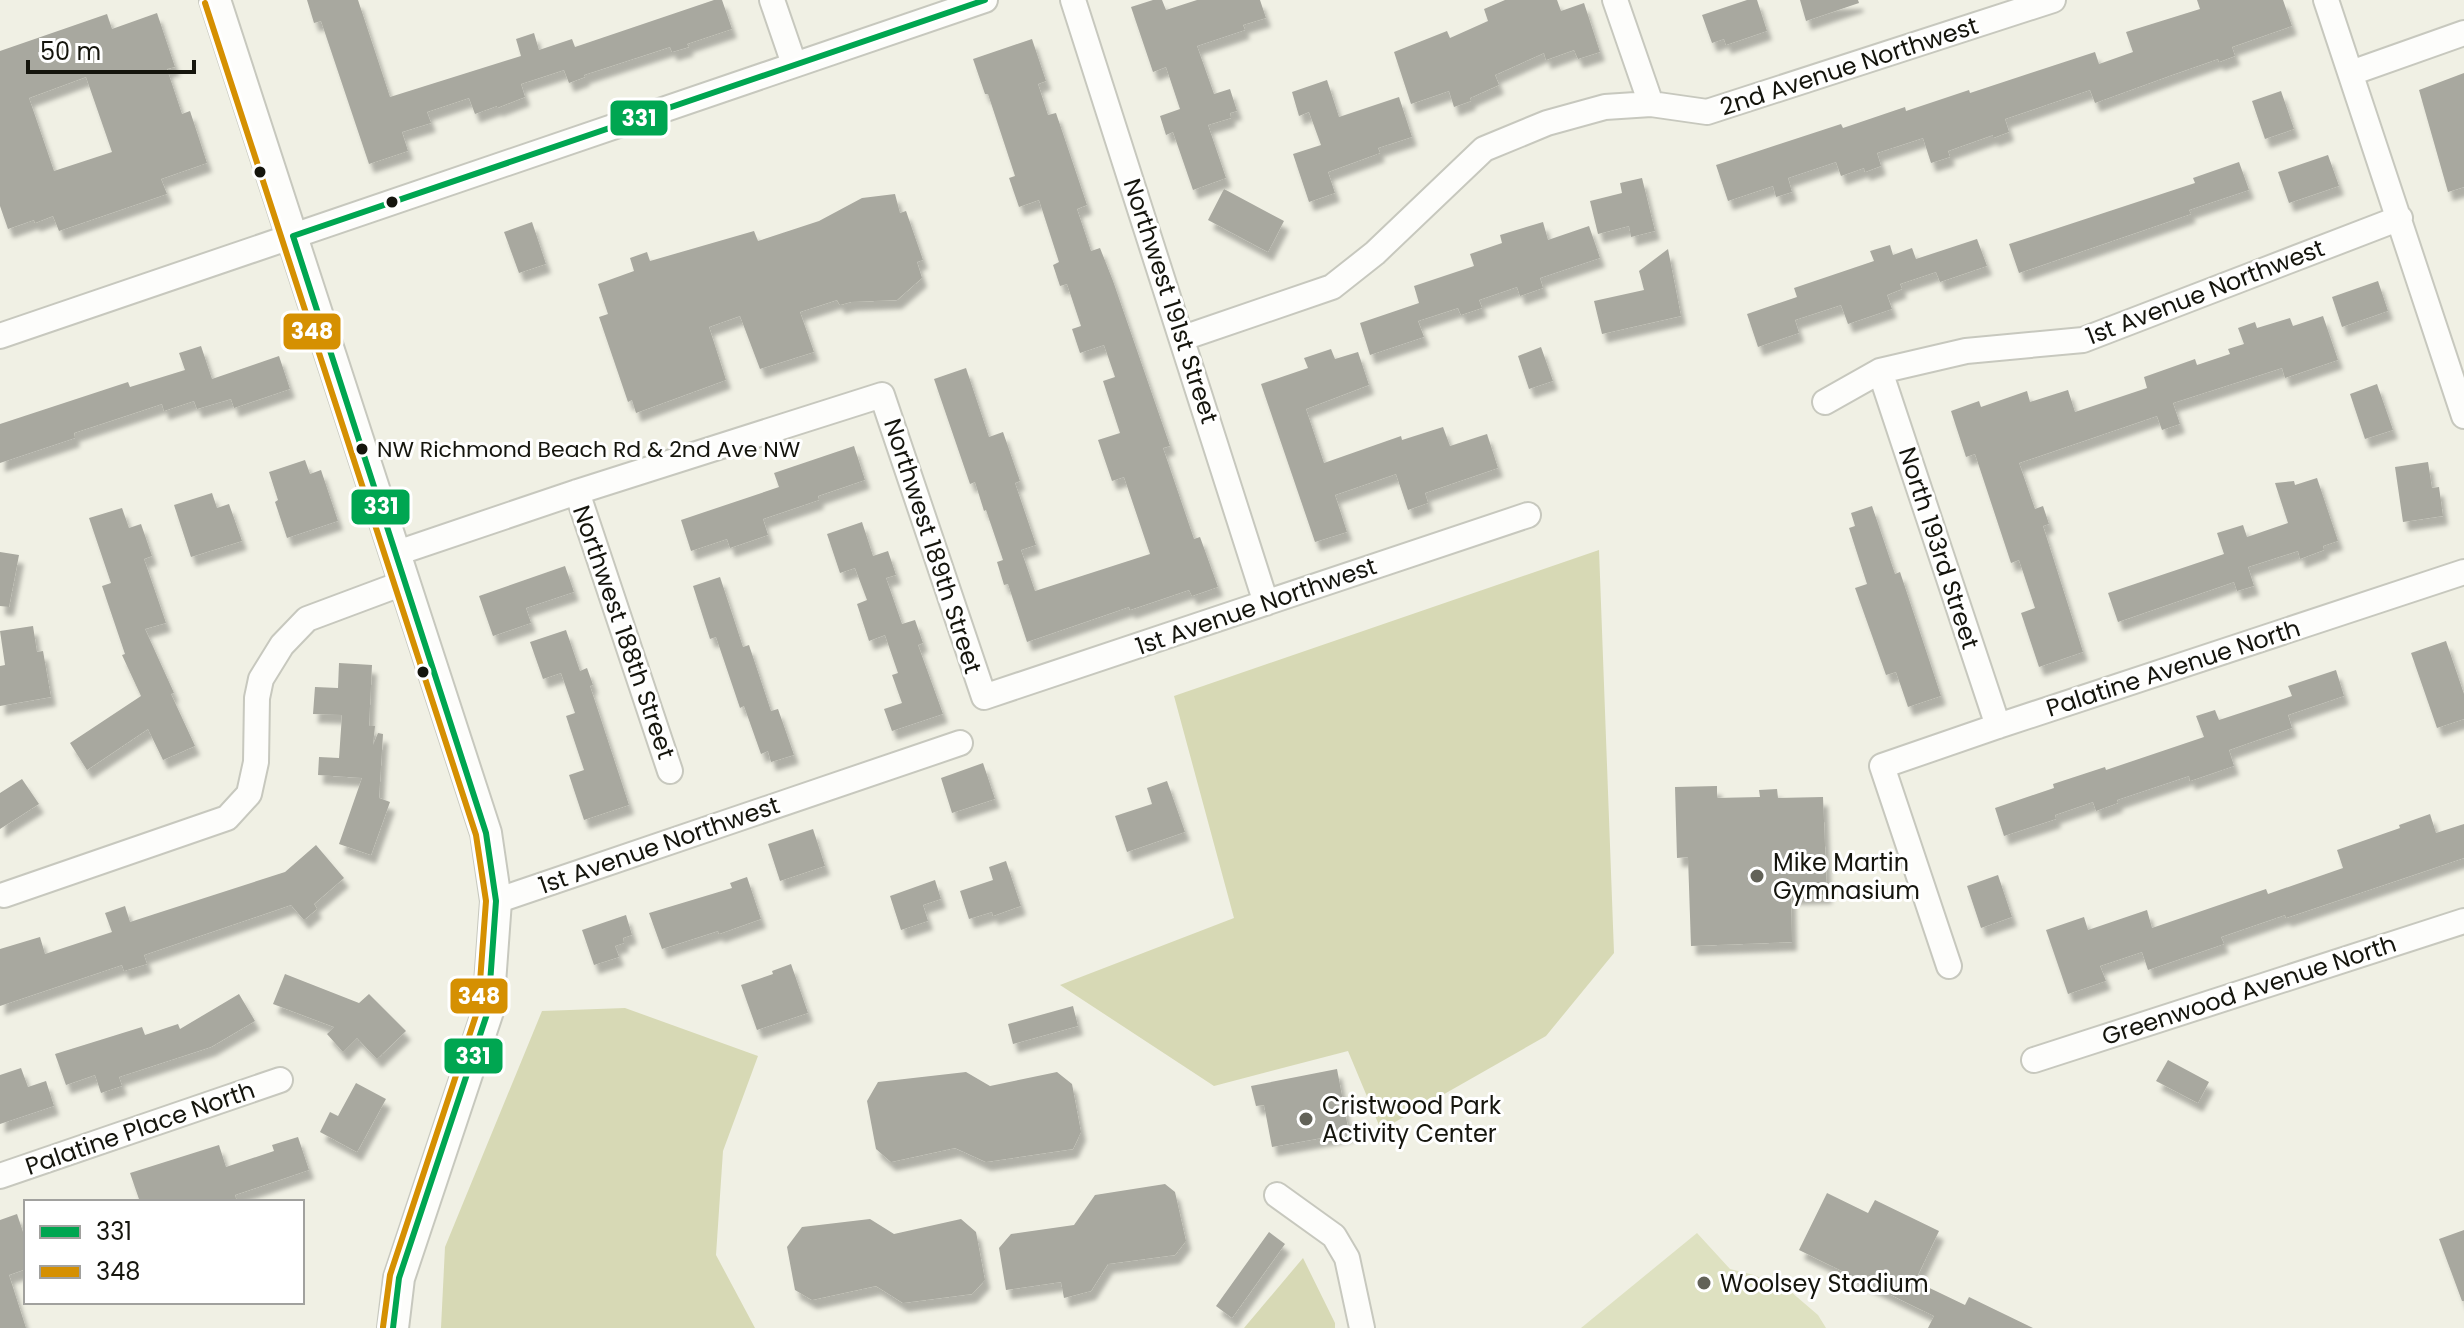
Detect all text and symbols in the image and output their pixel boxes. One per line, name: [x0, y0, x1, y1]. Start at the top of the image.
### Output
street label: 2nd Avenue Northwest: [1716, 9, 1982, 123]
scale bar: [28, 24, 194, 74]
text: 50 m: [40, 35, 101, 68]
line badge: 331: [609, 99, 669, 137]
text: 331: [622, 103, 656, 134]
unlabelled marker: [252, 164, 268, 180]
street label: Northwest 191st Street: [1116, 174, 1226, 428]
unlabelled marker: [384, 194, 400, 210]
street label: 1st Avenue Northwest: [2081, 231, 2329, 353]
line badge: 348: [282, 312, 342, 351]
text: 348: [291, 316, 333, 347]
street label: Northwest 189th Street: [876, 414, 990, 678]
place label: NW Richmond Beach Rd & 2nd Ave NW: [377, 434, 800, 465]
marker: NW Richmond Beach Rd & 2nd Ave NW: [354, 441, 370, 457]
street label: North 193rd Street: [1891, 443, 1987, 653]
line badge: 331: [350, 488, 411, 526]
text: 331: [364, 491, 398, 522]
street label: Northwest 188th Street: [565, 501, 683, 763]
street label: 1st Avenue Northwest: [1131, 549, 1381, 663]
street label: Palatine Avenue North: [2042, 611, 2304, 725]
unlabelled marker: [415, 664, 431, 680]
street label: 1st Avenue Northwest: [534, 788, 784, 902]
place label: Mike Martin Gymnasium: [1773, 846, 1920, 907]
marker: Mike Martin Gymnasium: [1748, 867, 1766, 885]
street label: Greenwood Avenue North: [2098, 927, 2400, 1053]
line badge: 348: [449, 977, 509, 1015]
text: 348: [458, 981, 500, 1012]
line badge: 331: [443, 1037, 504, 1075]
text: 331: [456, 1041, 490, 1072]
street label: Palatine Place North: [21, 1073, 259, 1183]
place label: Cristwood Park Activity Center: [1322, 1089, 1502, 1150]
marker: Cristwood Park Activity Center: [1297, 1110, 1315, 1128]
legend: [24, 1200, 304, 1304]
text: 331: [96, 1215, 132, 1248]
text: 348: [96, 1255, 140, 1288]
place label: Woolsey Stadium: [1720, 1267, 1929, 1300]
marker: Woolsey Stadium: [1695, 1274, 1713, 1292]

